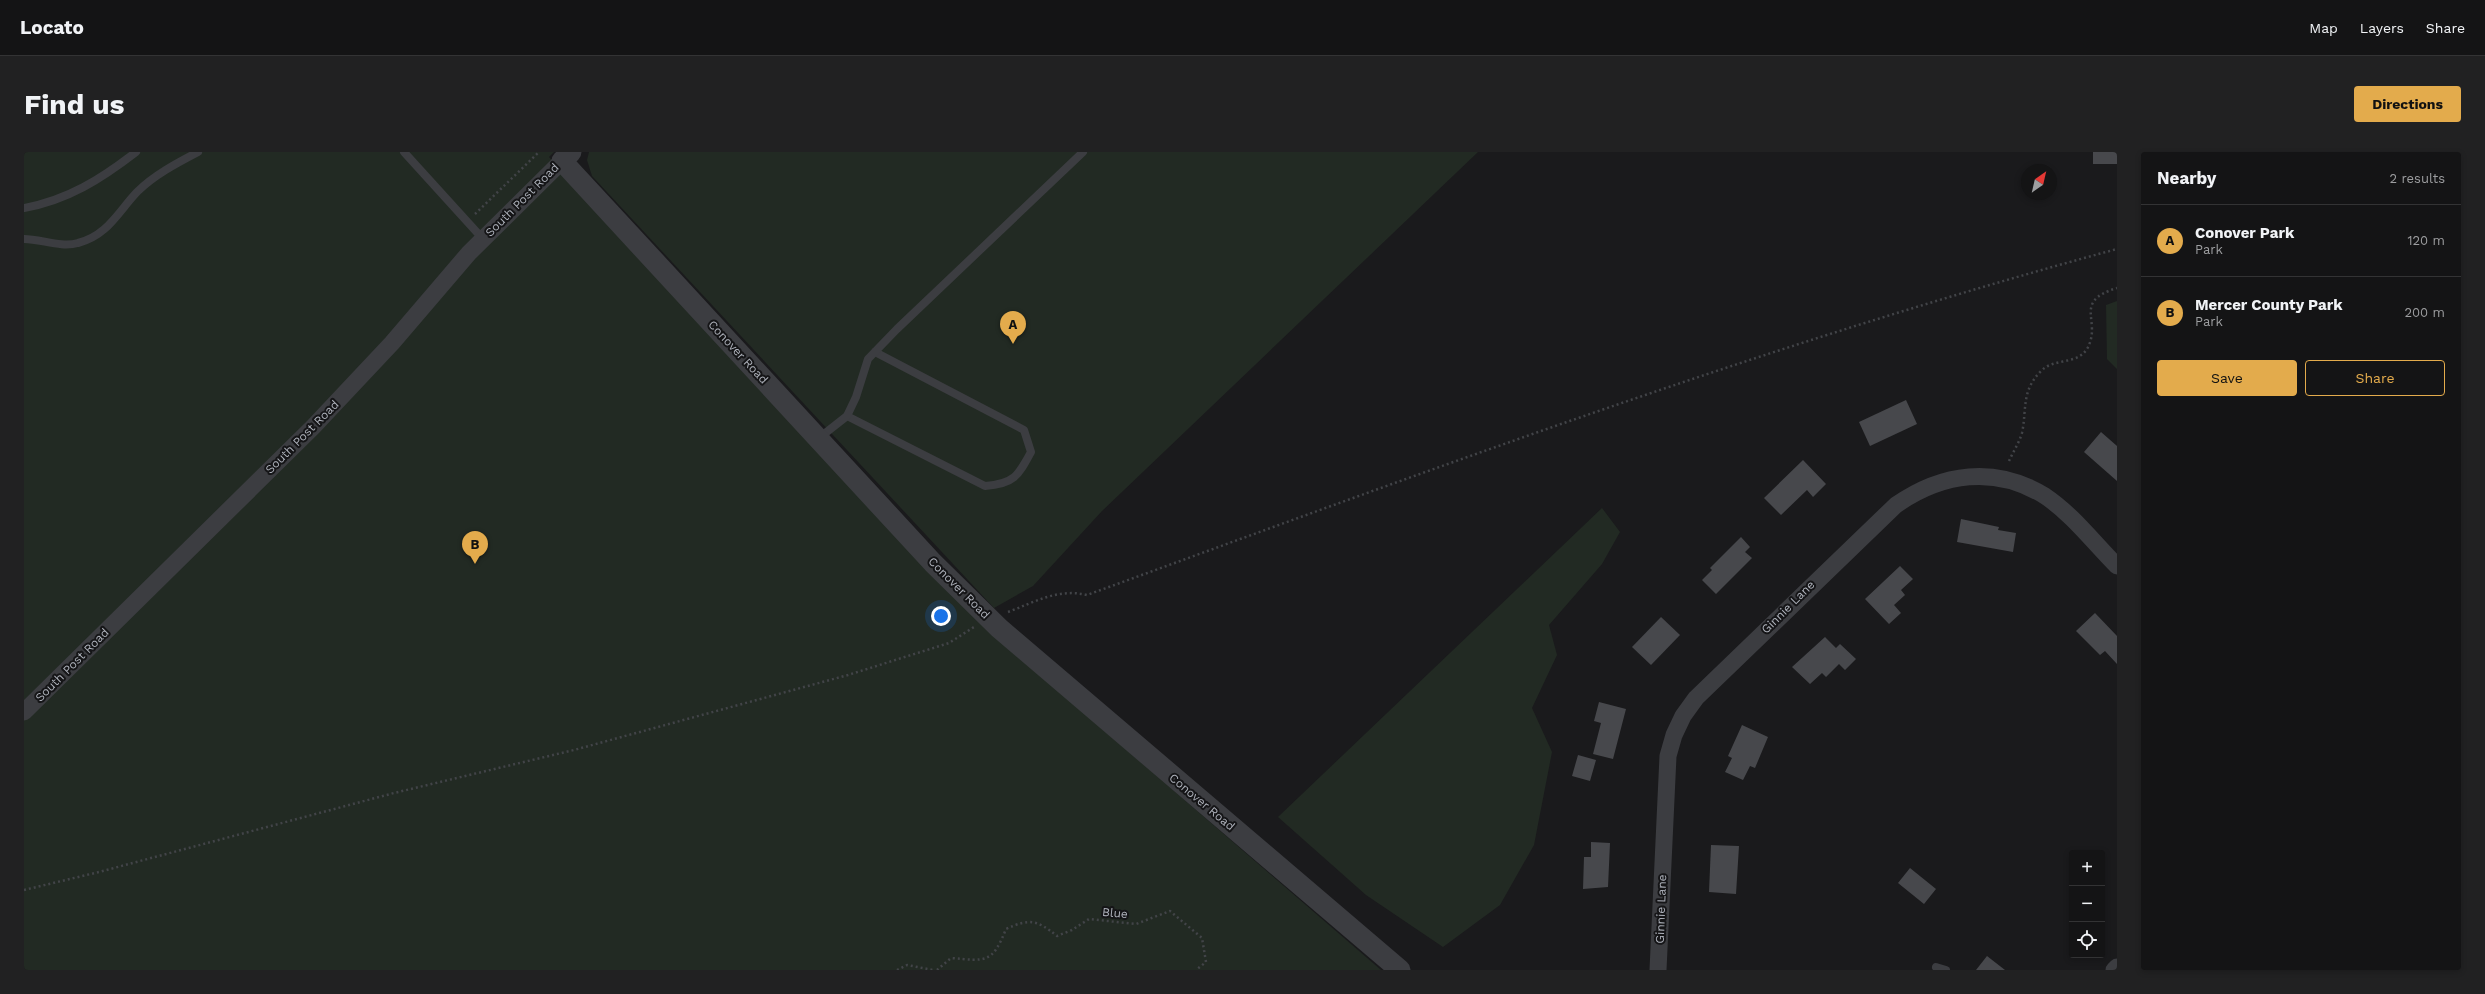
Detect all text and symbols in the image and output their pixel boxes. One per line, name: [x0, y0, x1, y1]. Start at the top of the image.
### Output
text: Locato: [20, 16, 84, 39]
text: Map: [2309, 20, 2338, 36]
text: Layers: [2360, 20, 2404, 36]
text: Share: [2426, 20, 2465, 36]
button: Directions: [2354, 86, 2461, 122]
text: Find us: [24, 88, 124, 121]
street label: South Post Road: [482, 160, 562, 240]
north arrow: [2021, 164, 2057, 200]
text: Nearby: [2157, 168, 2216, 188]
text: 2 results: [2390, 171, 2445, 186]
text: Conover Park: [2195, 224, 2294, 242]
text: A: [2166, 233, 2174, 248]
text: 120 m: [2407, 233, 2445, 248]
text: Park: [2195, 242, 2223, 257]
text: Mercer County Park: [2195, 296, 2343, 314]
text: B: [2166, 305, 2174, 320]
text: 200 m: [2404, 305, 2445, 320]
pin: A: [1000, 311, 1026, 344]
text: Park: [2195, 314, 2223, 329]
street label: Conover Road: [705, 318, 771, 386]
button: Save: [2157, 360, 2297, 396]
button: Share: [2305, 360, 2445, 396]
street label: South Post Road: [262, 397, 342, 477]
pin: B: [462, 531, 488, 564]
street label: Conover Road: [925, 554, 993, 622]
street label: Ginnie Lane: [1759, 578, 1817, 636]
your location: [931, 606, 951, 626]
street label: South Post Road: [32, 625, 112, 705]
street label: Conover Road: [1166, 771, 1238, 833]
map controls: [2069, 850, 2105, 958]
button: +: [2069, 850, 2105, 886]
street label: Ginnie Lane: [1653, 874, 1669, 944]
button: −: [2069, 886, 2105, 922]
street label: Blue: [1101, 905, 1129, 921]
button: locate: [2069, 922, 2105, 958]

